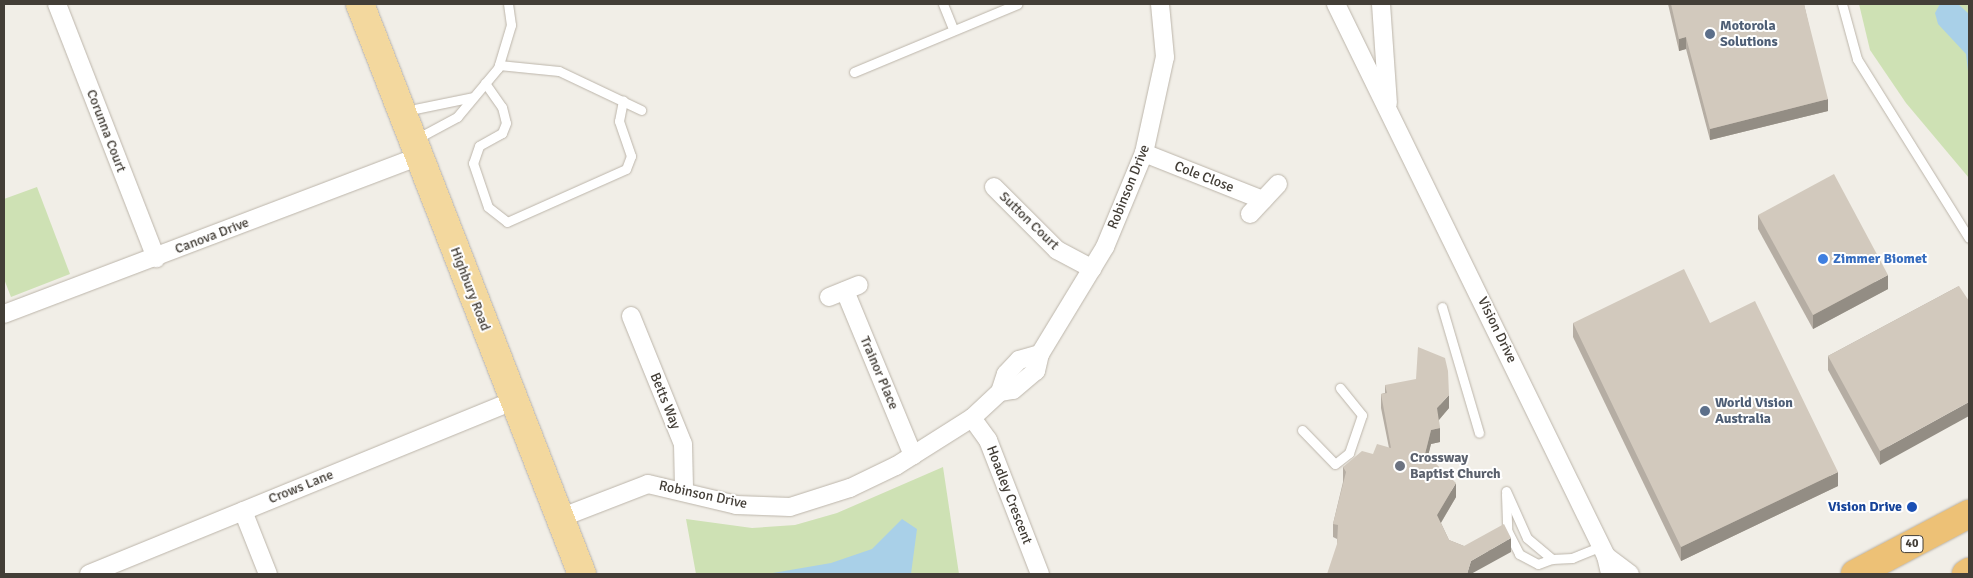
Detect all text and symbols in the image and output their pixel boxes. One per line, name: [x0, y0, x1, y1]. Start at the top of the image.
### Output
place label: Motorola Solutions: [1720, 18, 1778, 50]
marker: Motorola Solutions: [1704, 28, 1716, 40]
street label: Corunna Court: [82, 87, 130, 175]
street label: Robinson Drive: [1104, 142, 1154, 232]
street label: Cole Close: [1172, 158, 1236, 196]
street label: Sutton Court: [996, 188, 1062, 254]
street label: Canova Drive: [173, 214, 251, 258]
street label: Highbury Road: [446, 245, 494, 333]
place label: Zimmer Biomet: [1833, 251, 1927, 267]
marker: Zimmer Biomet: [1817, 253, 1829, 265]
street label: Vision Drive: [1474, 294, 1520, 366]
street label: Trainor Place: [856, 334, 902, 412]
street label: Betts Way: [646, 370, 684, 432]
place label: World Vision Australia: [1715, 395, 1793, 428]
marker: World Vision Australia: [1699, 405, 1711, 417]
street label: Hoadley Crescent: [982, 443, 1036, 547]
place label: Crossway Baptist Church: [1410, 450, 1501, 482]
marker: Crossway Baptist Church: [1394, 460, 1406, 472]
street label: Crows Lane: [266, 466, 336, 508]
street label: Robinson Drive: [657, 477, 749, 513]
place label: Vision Drive: [1828, 499, 1902, 515]
marker: Vision Drive: [1906, 501, 1918, 513]
road number: 40: [1900, 534, 1924, 554]

